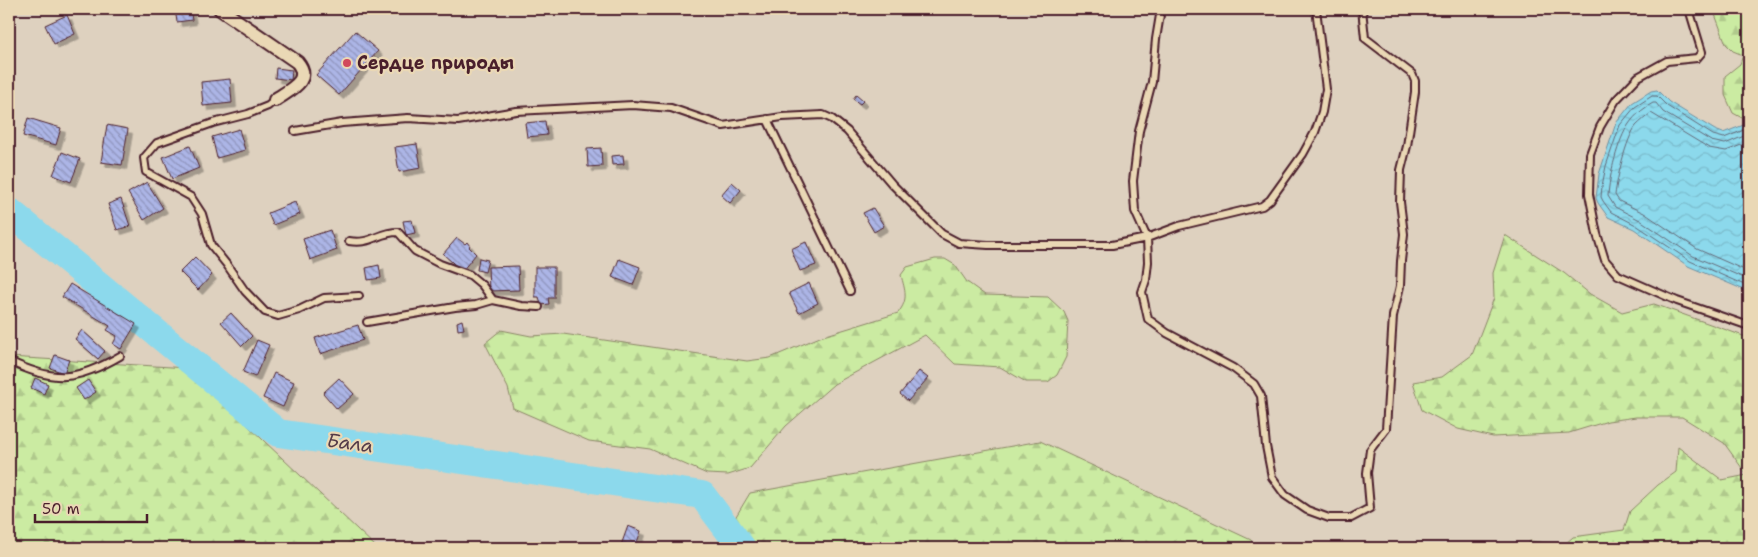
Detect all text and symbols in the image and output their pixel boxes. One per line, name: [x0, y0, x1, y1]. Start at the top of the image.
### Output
place label: Сердце природы: [357, 51, 514, 75]
marker: Сердце природы: [341, 57, 353, 69]
water label: Бала: [325, 427, 375, 459]
scale bar: [35, 492, 148, 524]
text: 50 m: [42, 499, 80, 519]

